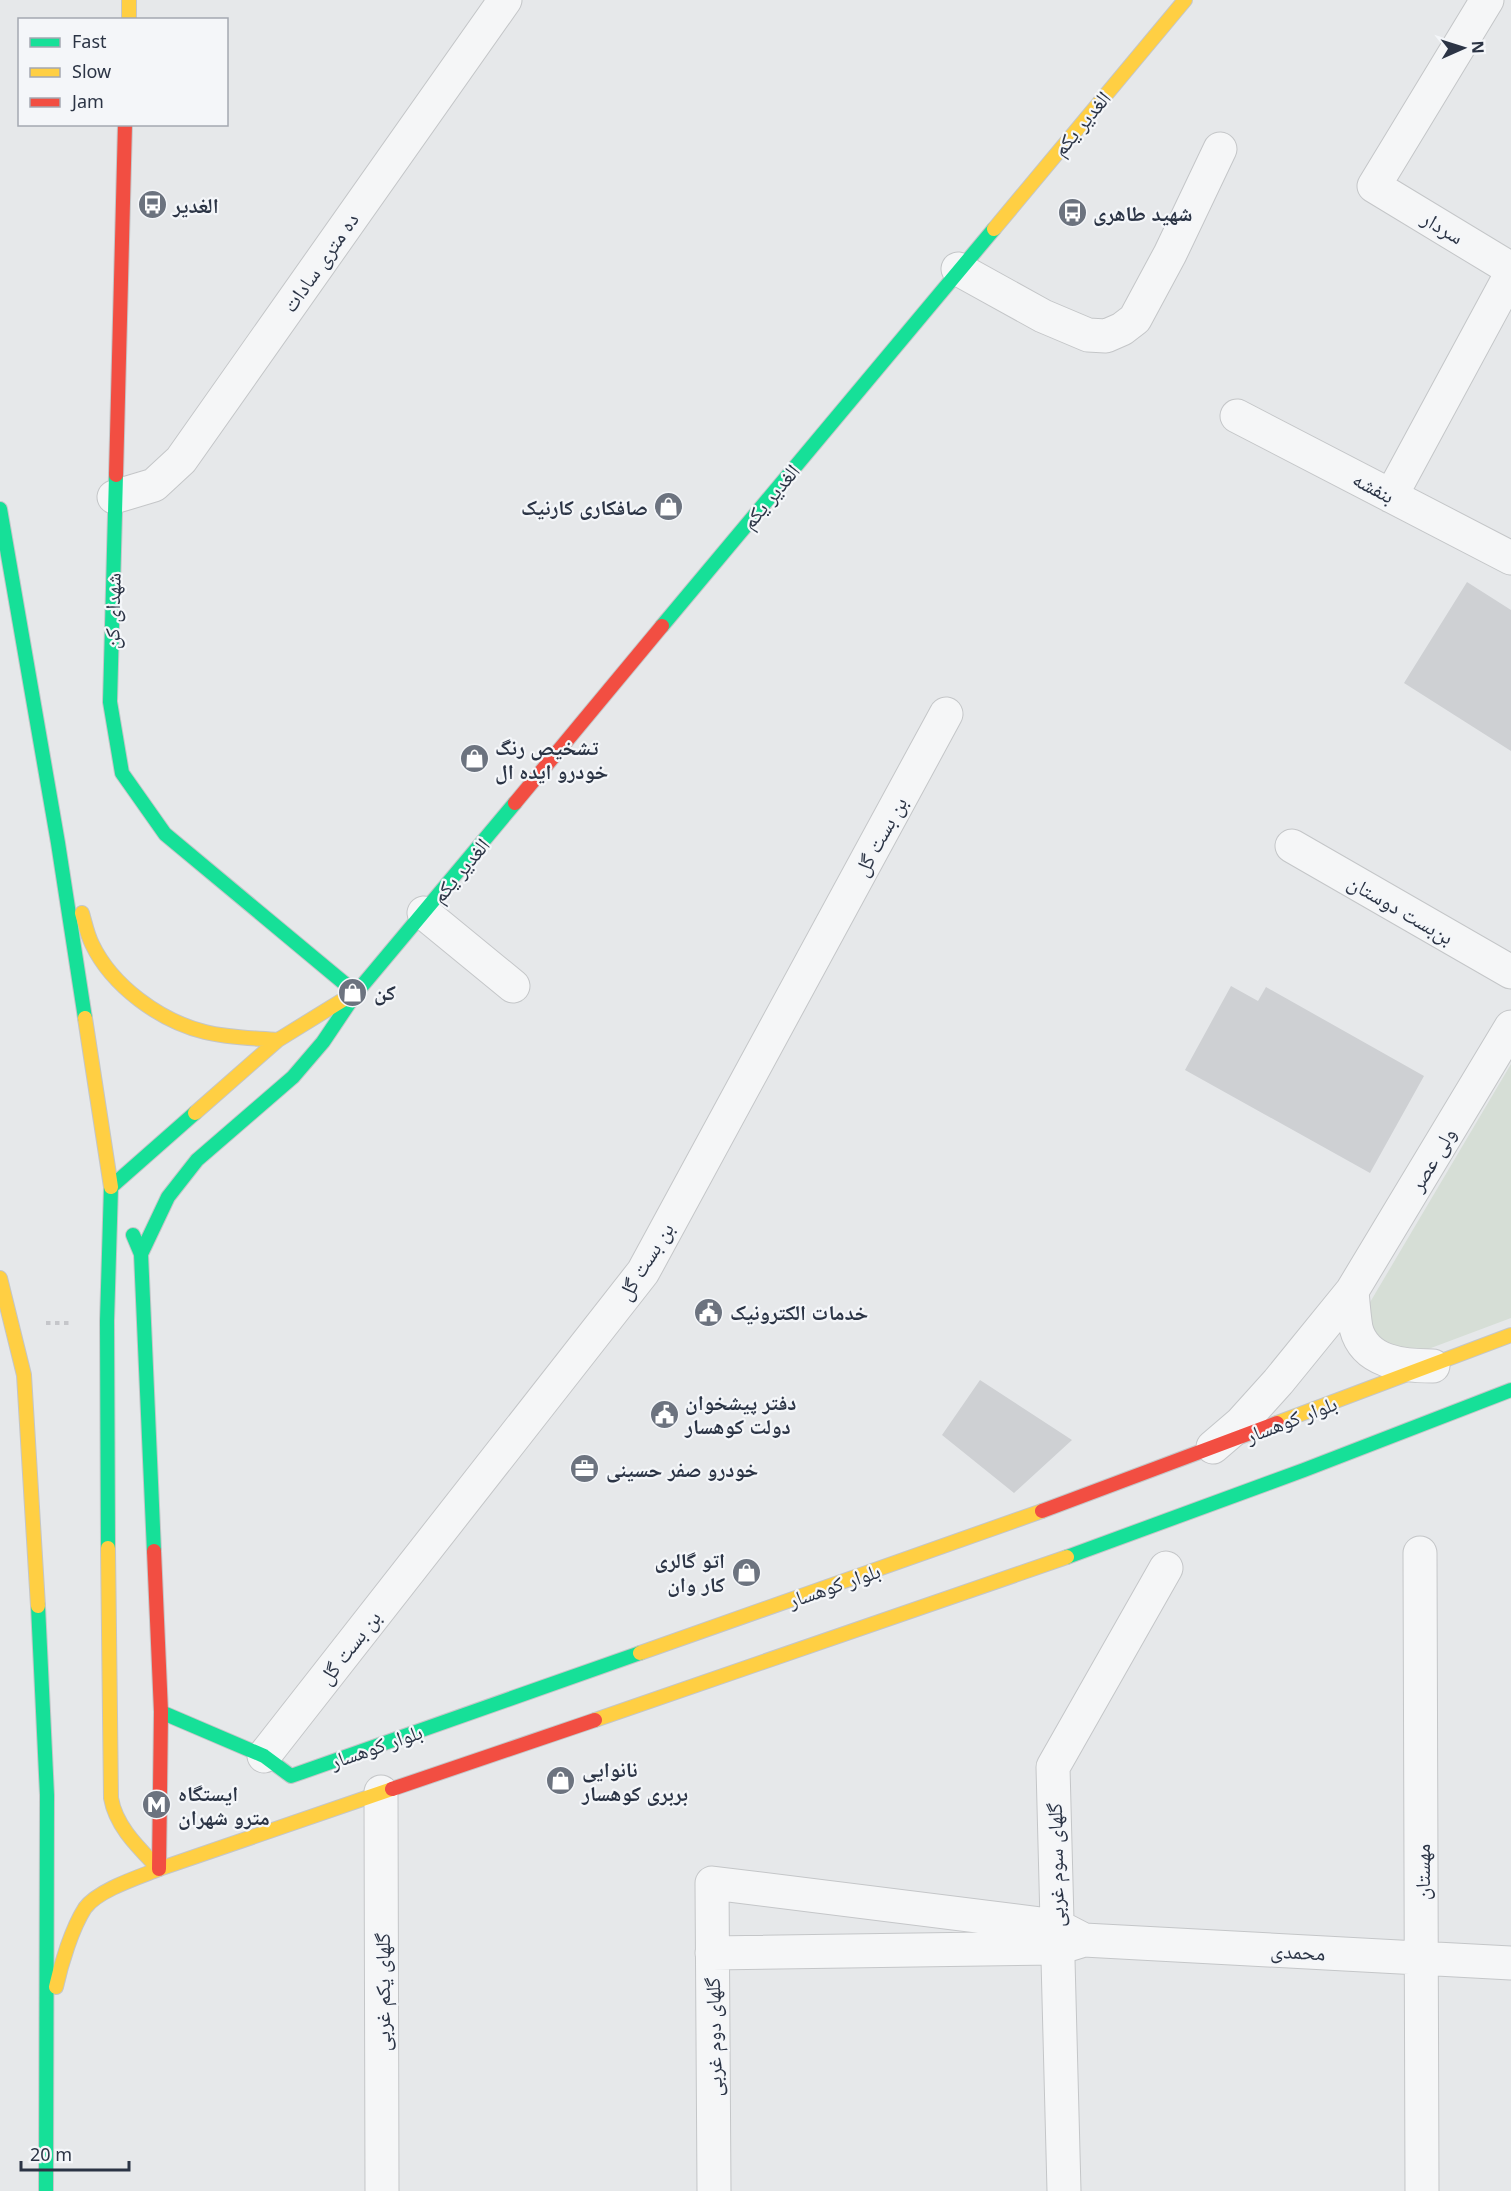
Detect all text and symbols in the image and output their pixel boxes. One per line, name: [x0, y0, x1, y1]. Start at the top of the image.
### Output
legend: [18, 18, 228, 126]
north arrow: [1433, 18, 1493, 78]
text: Fast: [72, 29, 107, 53]
text: N: [1467, 40, 1489, 54]
text: Slow: [72, 59, 111, 83]
street label: الغدیر یکم: [1045, 84, 1117, 162]
text: Jam: [70, 89, 104, 113]
bus stop icon: الغدیر: [136, 189, 168, 221]
place label: الغدیر: [172, 191, 219, 219]
bus stop icon: شهید طاهری: [1056, 197, 1088, 229]
place label: شهید طاهری: [1093, 199, 1192, 227]
street label: سردار: [1416, 203, 1469, 250]
street label: ده متری سادات: [275, 207, 365, 317]
street label: الغدیر یکم: [734, 457, 806, 535]
street label: بنفشه: [1348, 464, 1400, 510]
shop icon: صافکاری کارنیک: [653, 491, 685, 523]
place label: صافکاری کارنیک: [521, 493, 648, 521]
street label: شهدای کن: [97, 573, 127, 649]
place label: تشخیص رنگ خودرو ایده ال: [495, 733, 608, 785]
shop icon: تشخیص رنگ خودرو ایده ال: [458, 743, 490, 775]
street label: بن بست گل: [847, 791, 913, 881]
street label: الغدیر یکم: [424, 831, 496, 909]
street label: بن‌بست دوستان: [1343, 867, 1459, 951]
shop icon: کن: [337, 976, 369, 1008]
place label: کن: [374, 978, 396, 1006]
street label: ولی عصر: [1402, 1122, 1462, 1197]
street label: بن بست گل: [610, 1217, 680, 1305]
public building icon: خدمات الکترونیک: [693, 1296, 725, 1328]
place label: خدمات الکترونیک: [730, 1298, 868, 1326]
place label: دفتر پیشخوان دولت کوهسار: [684, 1388, 797, 1440]
street label: بلوار کوهسار: [1240, 1389, 1341, 1450]
public building icon: دفتر پیشخوان دولت کوهسار: [648, 1398, 680, 1430]
office icon: خودرو صفر حسینی: [569, 1453, 601, 1485]
place label: خودرو صفر حسینی: [606, 1455, 758, 1483]
place label: اتو گالری کار وان: [655, 1546, 725, 1598]
shop icon: اتو گالری کار وان: [730, 1556, 762, 1588]
street label: بلوار کوهسار: [783, 1556, 884, 1614]
street label: بن بست گل: [311, 1604, 387, 1690]
street label: بلوار کوهسار: [325, 1717, 426, 1775]
place label: نانوایی بربری کوهسار: [581, 1755, 688, 1807]
shop icon: نانوایی بربری کوهسار: [545, 1765, 577, 1797]
place label: ایستگاه مترو شهران: [178, 1779, 270, 1831]
metro station icon: ایستگاه مترو شهران: [141, 1789, 173, 1821]
street label: گلهای سوم غربی: [1040, 1802, 1071, 1927]
street label: مهستان: [1408, 1844, 1436, 1900]
street label: گلهای یکم غربی: [368, 1933, 397, 2051]
street label: محمدی: [1270, 1936, 1326, 1966]
street label: گلهای دوم غربی: [698, 1977, 729, 2097]
scale bar: [21, 2134, 129, 2172]
text: 20 m: [30, 2142, 72, 2166]

